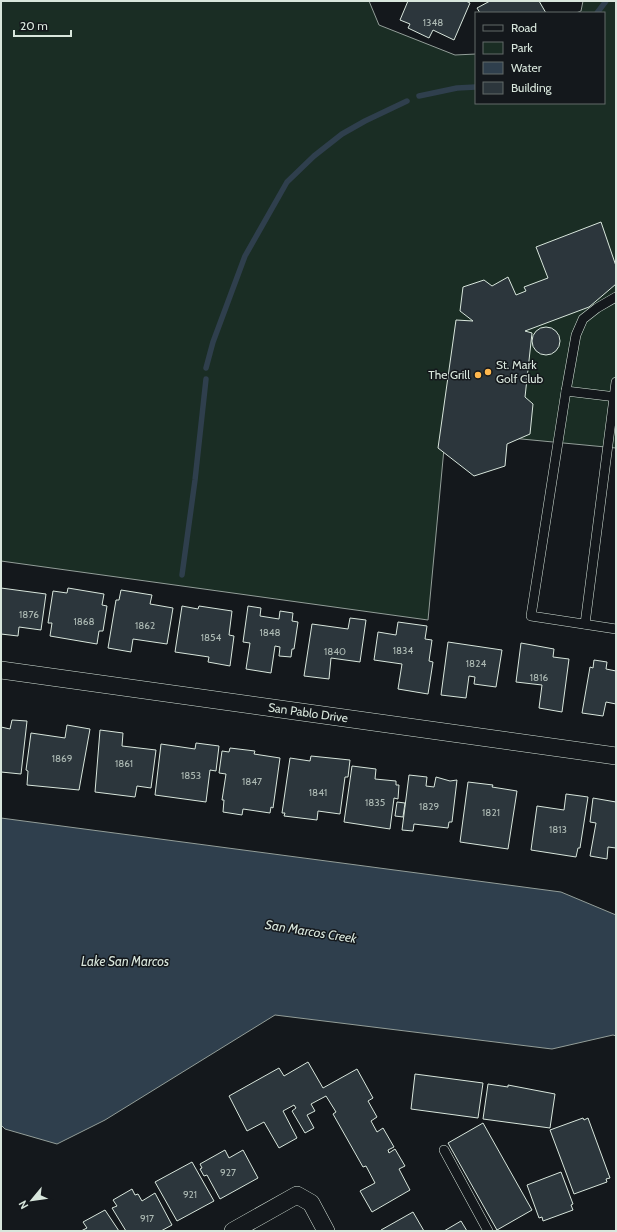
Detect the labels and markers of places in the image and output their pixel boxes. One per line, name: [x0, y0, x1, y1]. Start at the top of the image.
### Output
place label: St. Mark Golf Club: [496, 357, 544, 386]
place label: The Grill: [428, 367, 470, 382]
marker: St. Mark Golf Club: [483, 367, 493, 377]
marker: The Grill: [473, 370, 483, 380]

